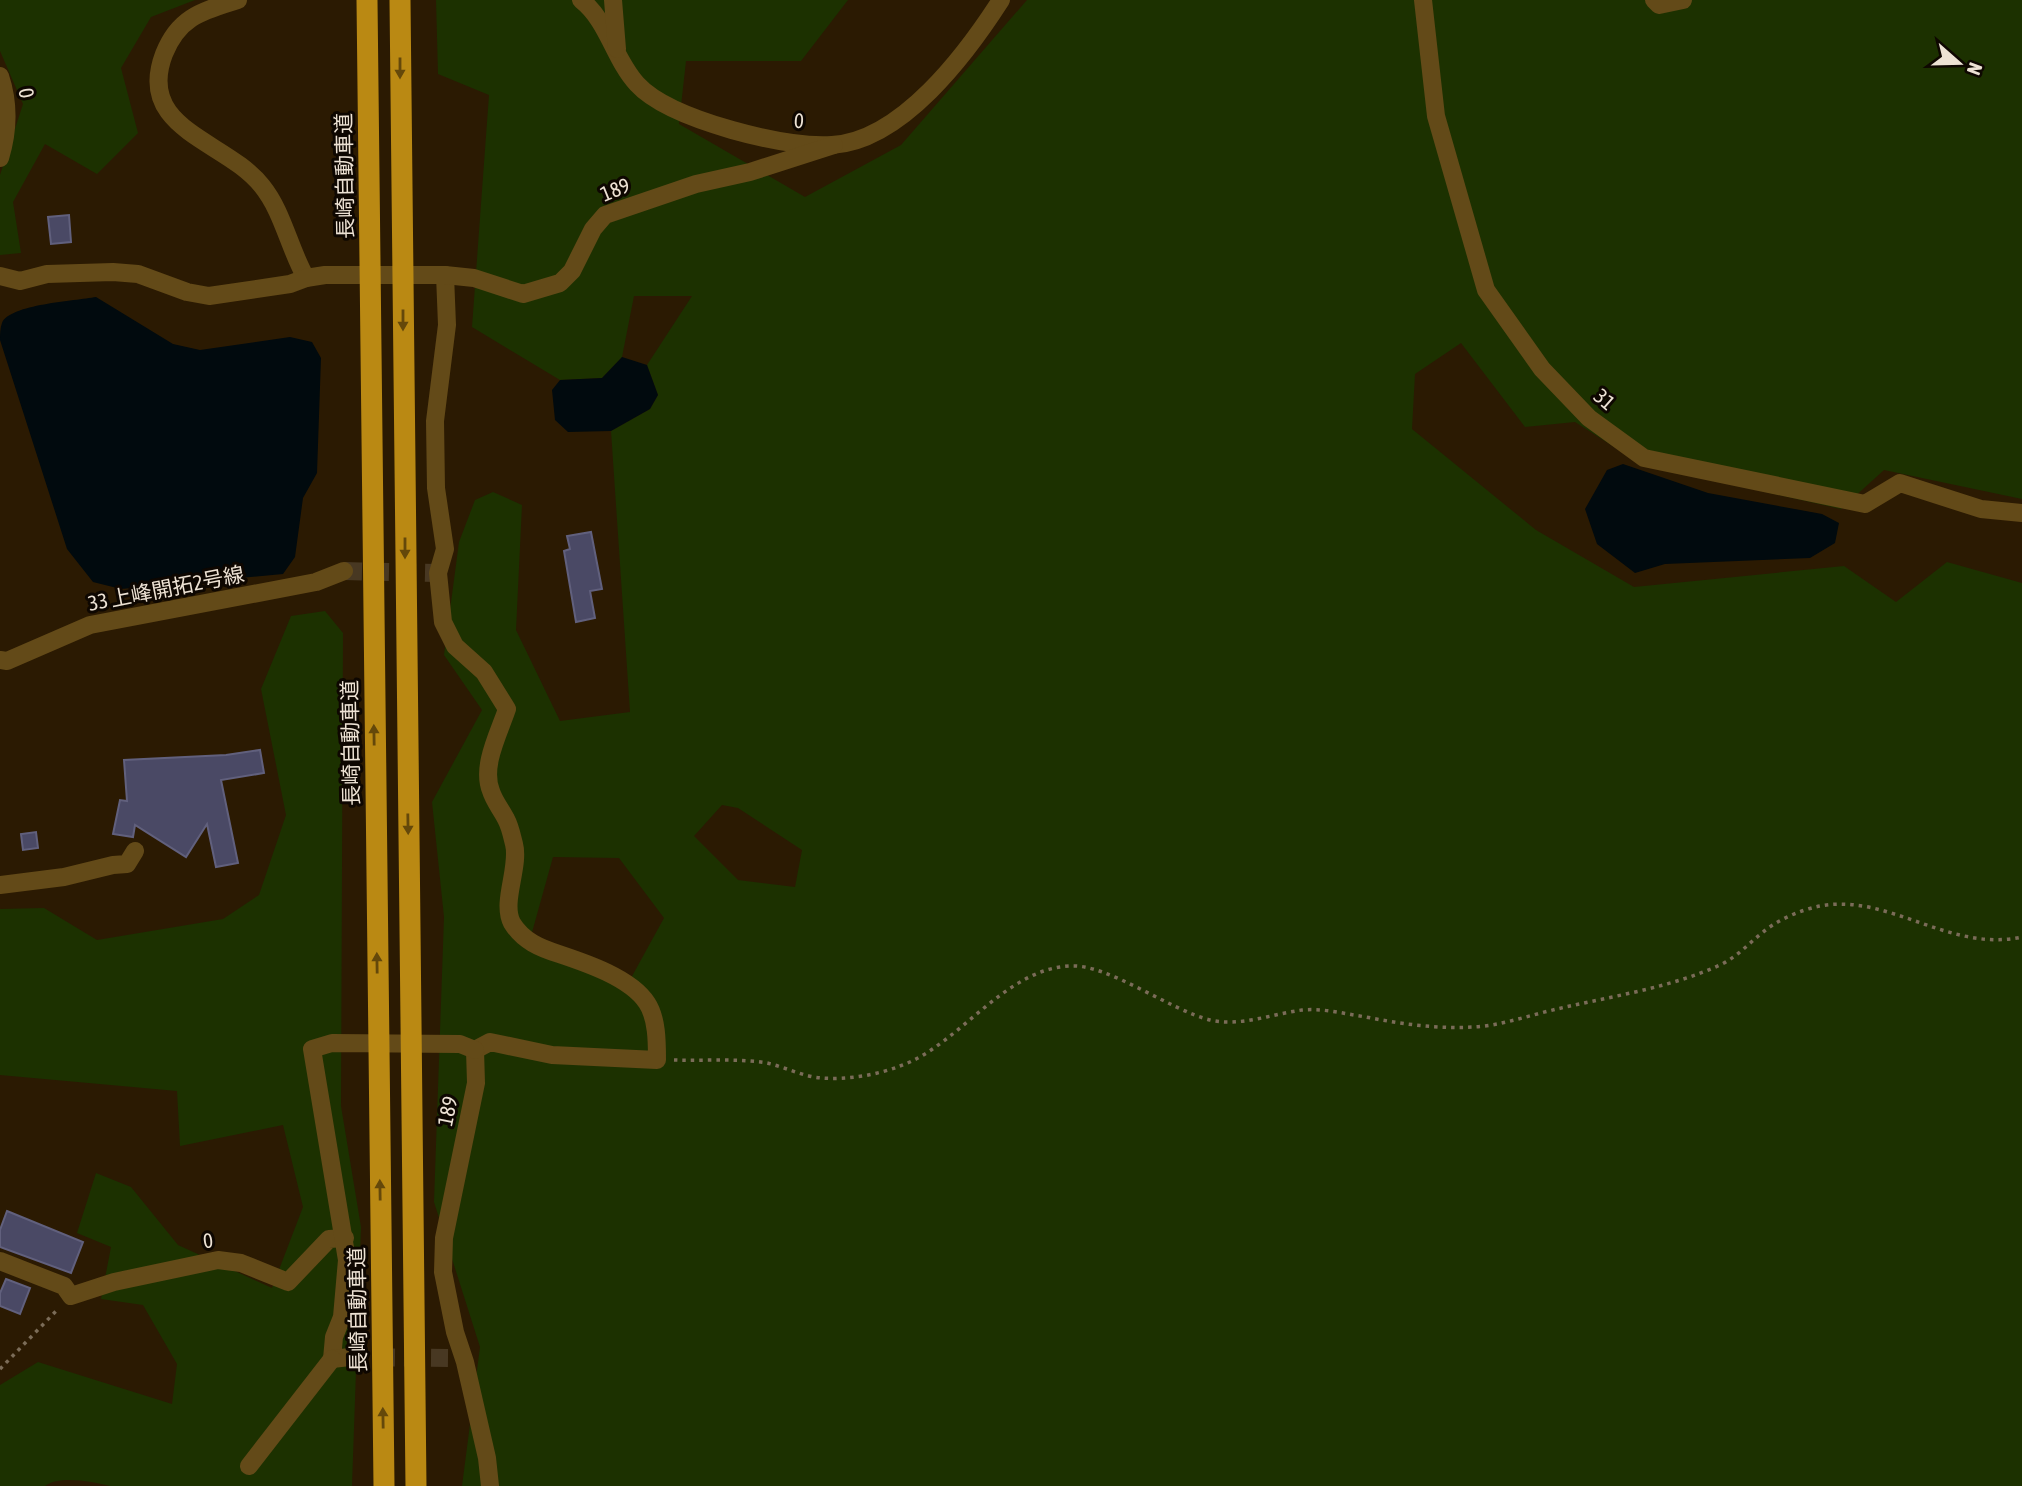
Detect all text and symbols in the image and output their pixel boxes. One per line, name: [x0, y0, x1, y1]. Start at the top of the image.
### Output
north arrow: [1924, 28, 1994, 98]
one-way arrow: [395, 57, 406, 79]
text: N: [1963, 60, 1987, 78]
street label: 0: [14, 86, 40, 100]
street label: 0: [793, 108, 805, 132]
street label: 長崎自動車道: [331, 113, 357, 239]
street label: 189: [597, 172, 633, 206]
one-way arrow: [397, 309, 408, 331]
street label: 31: [1590, 383, 1620, 415]
one-way arrow: [399, 537, 410, 559]
street label: 33 上峰開拓2号線: [86, 561, 246, 615]
street label: 長崎自動車道: [337, 680, 363, 806]
one-way arrow: [368, 724, 380, 746]
one-way arrow: [402, 813, 414, 835]
one-way arrow: [371, 952, 383, 974]
street label: 189: [432, 1094, 462, 1128]
one-way arrow: [374, 1179, 386, 1201]
street label: 0: [202, 1227, 214, 1253]
street label: 長崎自動車道: [344, 1247, 370, 1373]
one-way arrow: [377, 1407, 389, 1429]

